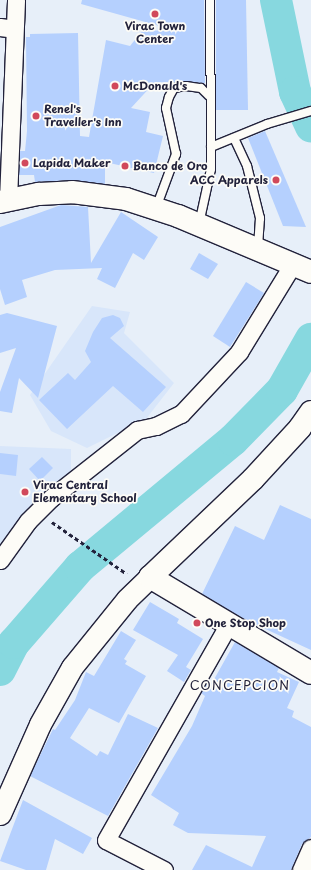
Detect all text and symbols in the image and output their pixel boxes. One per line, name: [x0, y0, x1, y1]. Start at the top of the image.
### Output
marker: Virac Town Center: [150, 9, 160, 19]
place label: Virac Town Center: [125, 20, 185, 46]
place label: McDonald's: [123, 79, 187, 93]
marker: McDonald's: [110, 81, 120, 91]
place label: Renel's Traveller's Inn: [44, 103, 122, 129]
marker: Renel's Traveller's Inn: [31, 111, 41, 121]
place label: Lapida Maker: [33, 156, 111, 170]
marker: Lapida Maker: [20, 158, 30, 168]
place label: Banco de Oro: [133, 159, 208, 173]
marker: Banco de Oro: [120, 161, 130, 171]
place label: ACC Apparels: [189, 173, 268, 187]
marker: ACC Apparels: [271, 175, 281, 185]
place label: Virac Central Elementary School: [33, 479, 137, 505]
marker: Virac Central Elementary School: [20, 487, 30, 497]
place label: One Stop Shop: [205, 616, 287, 630]
marker: One Stop Shop: [192, 618, 202, 628]
district label: CONCEPCION: [190, 677, 290, 693]

